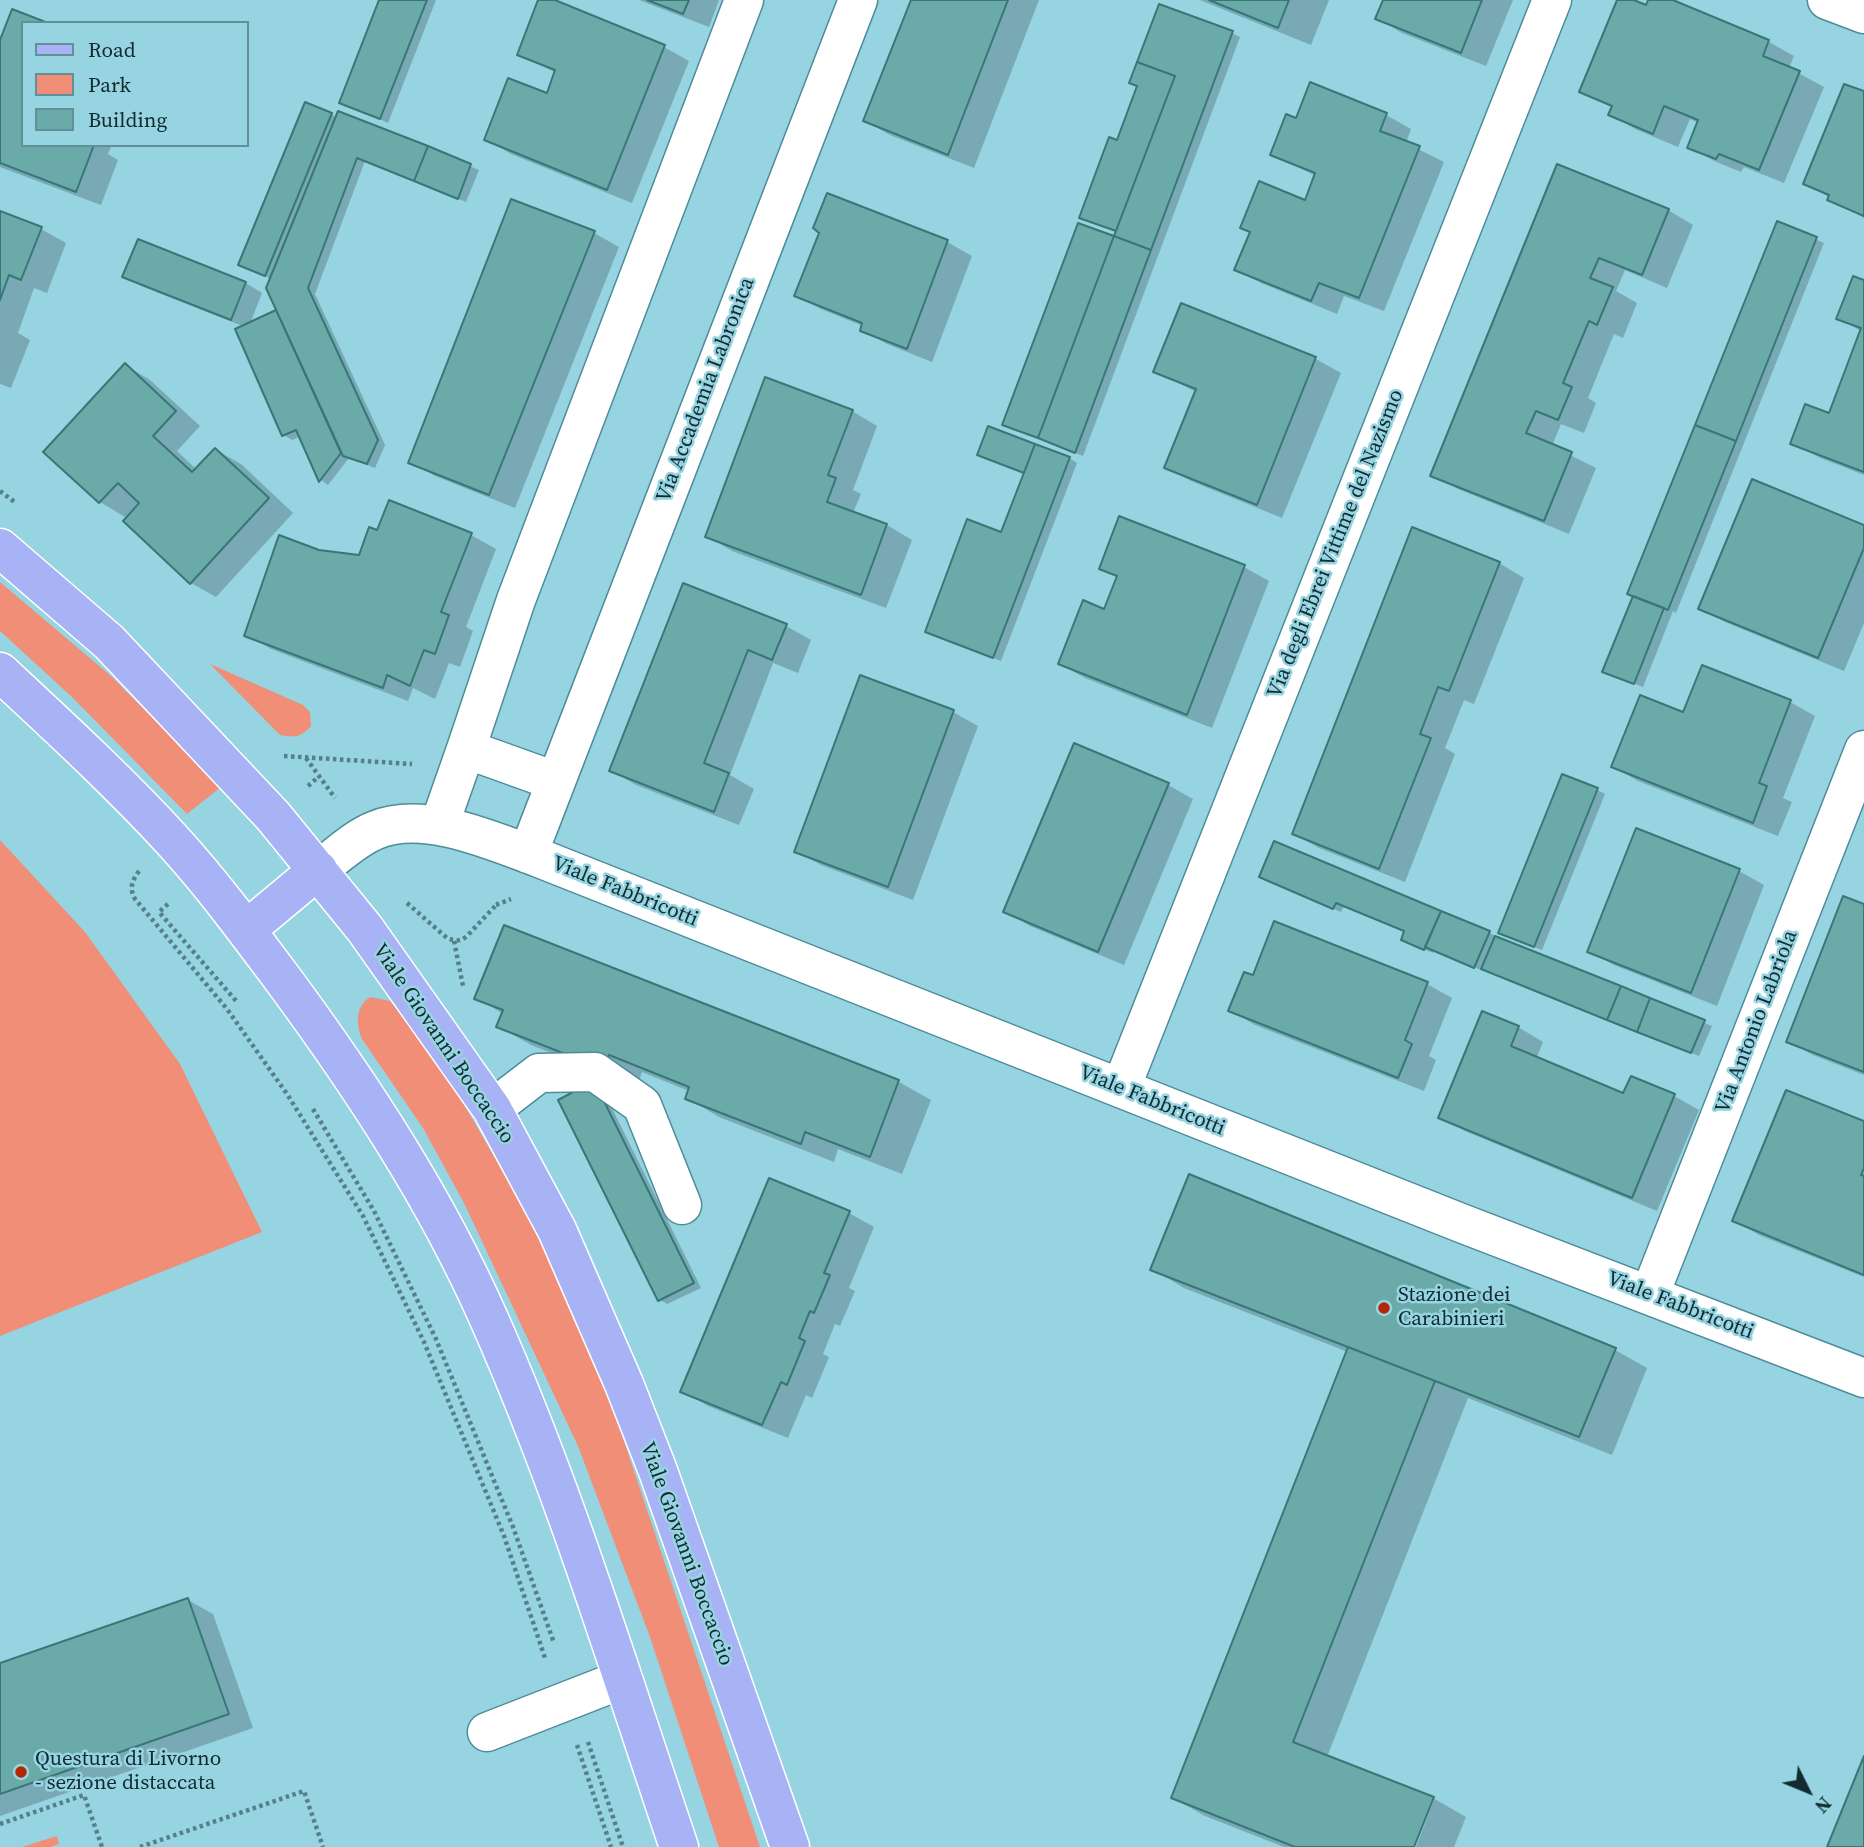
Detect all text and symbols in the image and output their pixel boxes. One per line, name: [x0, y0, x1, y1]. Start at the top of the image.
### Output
legend: [21, 21, 248, 147]
text: Road: [88, 35, 136, 64]
text: Park: [88, 70, 131, 99]
text: Building: [88, 105, 167, 134]
street label: Via Accademia Labronica: [651, 274, 761, 506]
street label: Via degli Ebrei Vittime del Nazismo: [1262, 386, 1410, 702]
street label: Viale Fabbricotti: [548, 851, 702, 933]
street label: Via Antonio Labriola: [1710, 927, 1804, 1117]
street label: Viale Giovanni Boccaccio: [367, 939, 519, 1149]
street label: Viale Fabbricotti: [1075, 1060, 1229, 1142]
street label: Viale Fabbricotti: [1603, 1266, 1757, 1346]
place label: Stazione dei Carabinieri: [1398, 1283, 1511, 1333]
marker: Stazione dei Carabinieri: [1376, 1300, 1392, 1316]
street label: Viale Giovanni Boccaccio: [634, 1439, 738, 1669]
place label: Questura di Livorno - sezione distaccata: [35, 1747, 221, 1797]
north arrow: [1773, 1756, 1843, 1826]
marker: Questura di Livorno - sezione distaccata: [13, 1764, 29, 1780]
text: N: [1809, 1791, 1838, 1819]

